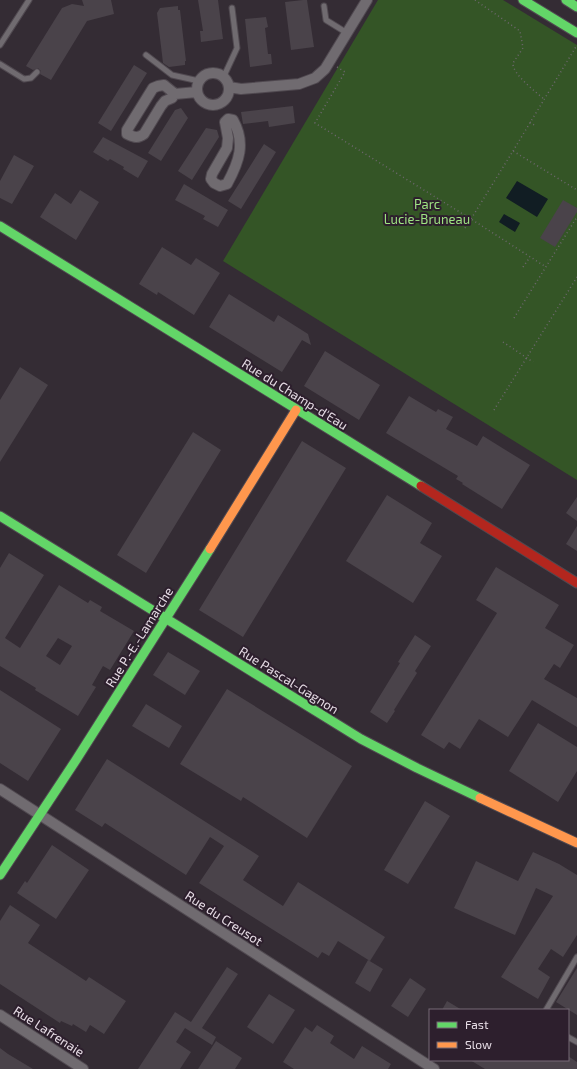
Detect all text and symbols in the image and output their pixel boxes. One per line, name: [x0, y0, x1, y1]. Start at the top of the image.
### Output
park label: Parc Lucie-Bruneau: [384, 196, 470, 227]
street label: Rue du Champ-d'Eau: [239, 355, 351, 433]
street label: Rue P.-E.-Lamarche: [102, 584, 176, 690]
street label: Rue Pascal-Gagnon: [236, 643, 342, 717]
street label: Rue du Creusot: [182, 887, 266, 949]
street label: Rue Lafrenaie: [11, 1002, 87, 1060]
legend: [429, 1009, 569, 1061]
text: Fast: [465, 1017, 489, 1031]
text: Slow: [465, 1037, 492, 1051]

